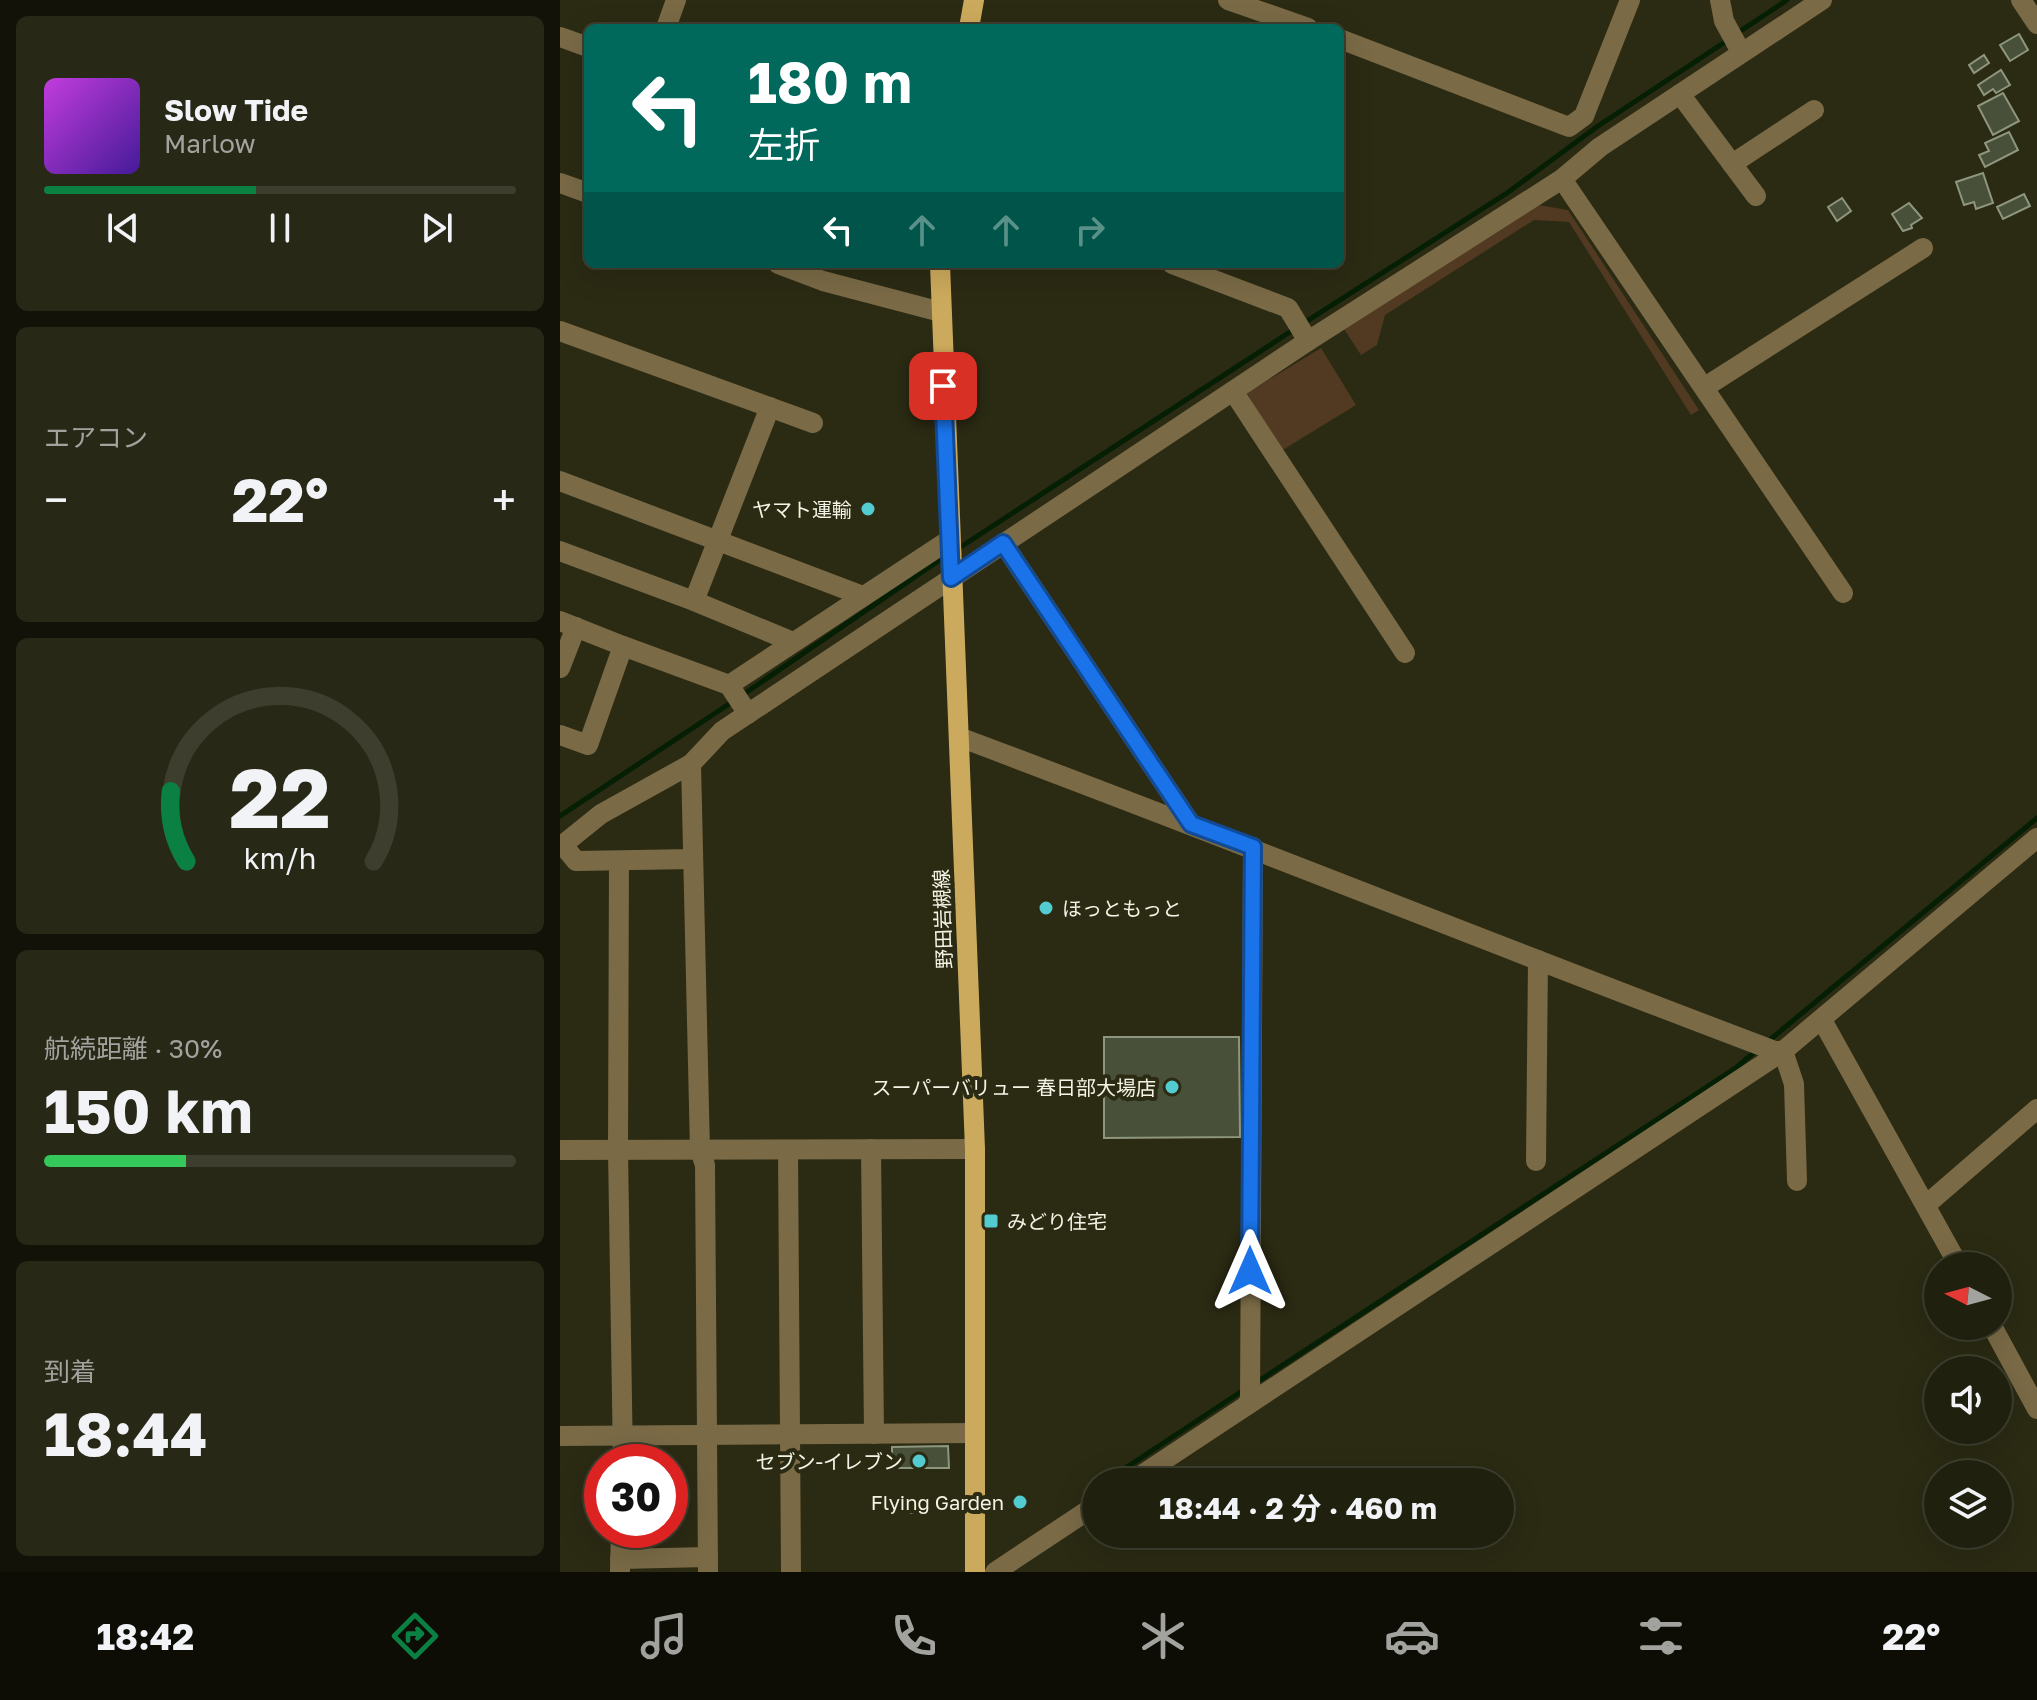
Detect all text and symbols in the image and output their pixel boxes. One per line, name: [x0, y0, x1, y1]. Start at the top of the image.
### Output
text: 180 m: [748, 48, 912, 115]
icon: left: [616, 56, 720, 160]
text: Slow Tide: [164, 92, 308, 128]
text: 左折: [748, 123, 820, 166]
text: Marlow: [164, 128, 256, 159]
icon: previous: [101, 206, 145, 250]
icon: pause: [258, 206, 302, 250]
icon: next: [415, 206, 459, 250]
icon: left: [816, 208, 860, 252]
icon: ahead: [900, 208, 944, 252]
icon: ahead: [984, 208, 1028, 252]
icon: right: [1068, 208, 1112, 252]
pin: [909, 352, 977, 420]
icon: arrive: [921, 364, 965, 408]
text: エアコン: [44, 422, 148, 453]
text: 22°: [232, 463, 328, 535]
text: −: [44, 473, 68, 526]
text: +: [492, 473, 516, 526]
place label: ヤマト運輸: [752, 497, 852, 521]
marker: ヤマト運輸: [859, 500, 877, 518]
text: 22: [229, 746, 331, 846]
text: km/h: [244, 841, 316, 875]
street label: 野田岩槻線: [928, 869, 956, 969]
place label: ほっともっと: [1062, 896, 1182, 920]
marker: ほっともっと: [1037, 899, 1055, 917]
text: 航続距離 · 30%: [44, 1033, 222, 1064]
text: 150 km: [44, 1074, 253, 1146]
place label: スーパーバリュー 春日部大場店: [871, 1075, 1156, 1099]
marker: スーパーバリュー 春日部大場店: [1163, 1078, 1181, 1096]
place label: みどり住宅: [1007, 1209, 1107, 1233]
marker: みどり住宅: [982, 1212, 1000, 1230]
position arrow: [1208, 1229, 1292, 1313]
north arrow: [1924, 1252, 2012, 1340]
map controls: [1924, 1252, 2012, 1548]
text: 到着: [44, 1356, 96, 1387]
button: sound: [1924, 1356, 2012, 1444]
text: 18:44: [44, 1397, 208, 1469]
speed limit sign: 30: [584, 1444, 688, 1548]
place label: セブン-イレブン: [755, 1449, 903, 1473]
marker: セブン-イレブン: [910, 1452, 928, 1470]
button: layers: [1924, 1460, 2012, 1548]
place label: Flying Garden: [871, 1490, 1004, 1514]
text: 18:44 · 2 分 · 460 m: [1159, 1490, 1437, 1526]
marker: Flying Garden: [1011, 1493, 1029, 1511]
icon: directions: [387, 1608, 443, 1664]
icon: music: [636, 1608, 692, 1664]
icon: phone: [886, 1608, 942, 1664]
icon: climate: [1135, 1608, 1191, 1664]
icon: car: [1384, 1608, 1440, 1664]
icon: filters: [1633, 1608, 1689, 1664]
text: 18:42: [97, 1615, 194, 1658]
text: 22°: [1882, 1615, 1940, 1658]

